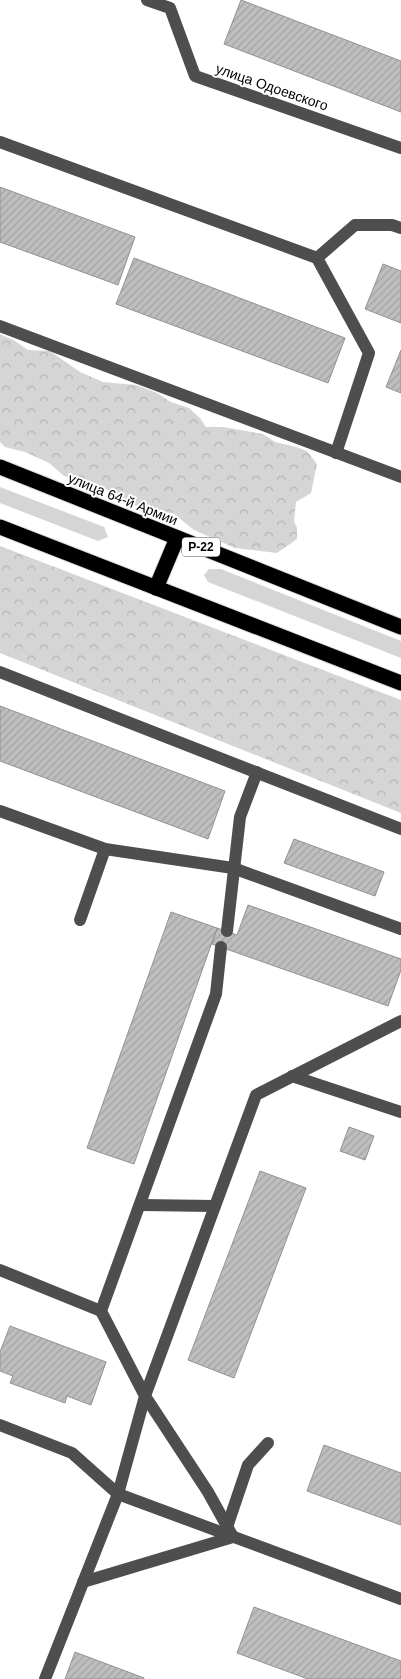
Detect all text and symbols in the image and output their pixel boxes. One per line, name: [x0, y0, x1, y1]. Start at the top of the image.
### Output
street label: улица Одоевского: [214, 60, 330, 114]
street label: улица 64-й Армии: [66, 470, 180, 528]
road number: Р-22: [182, 538, 220, 556]

